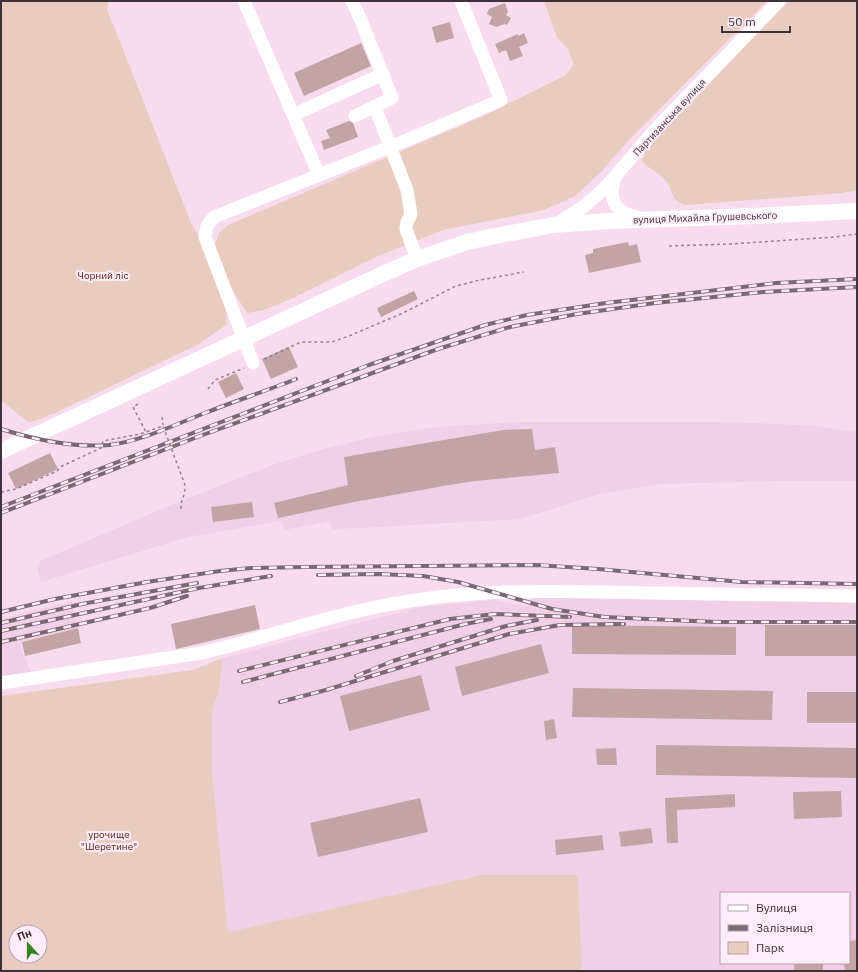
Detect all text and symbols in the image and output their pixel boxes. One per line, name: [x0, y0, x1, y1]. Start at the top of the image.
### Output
scale bar: [722, 8, 790, 34]
text: 50 m: [728, 14, 756, 29]
street label: Партизанська вулиця: [630, 76, 709, 159]
street label: вулиця Михайла Грушевського: [633, 208, 778, 227]
park label: Чорний ліс: [77, 269, 129, 282]
park label: урочище "Шеретине": [81, 828, 137, 853]
legend: [720, 892, 850, 964]
text: Вулиця: [756, 900, 797, 915]
text: Залізниця: [756, 920, 813, 935]
north arrow: [8, 924, 48, 964]
text: Пн: [15, 926, 34, 944]
text: Парк: [756, 940, 785, 955]

